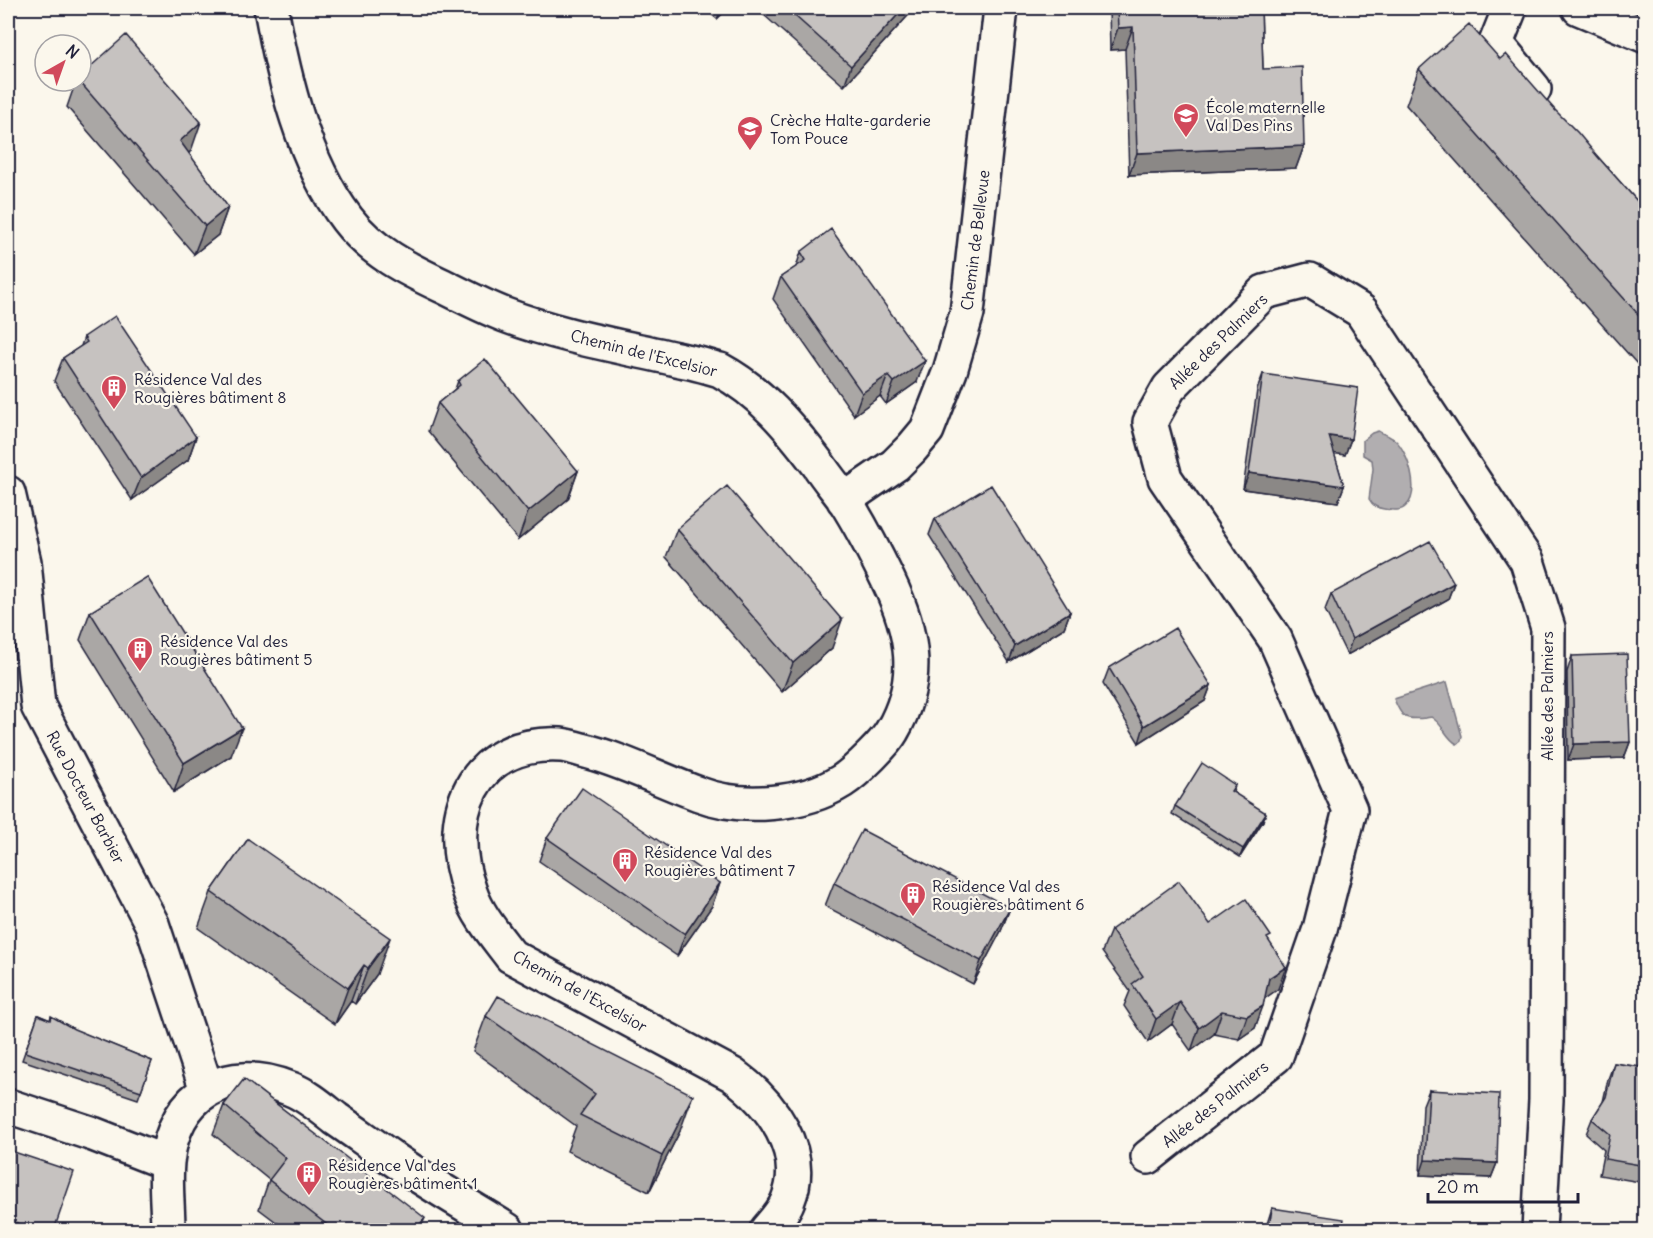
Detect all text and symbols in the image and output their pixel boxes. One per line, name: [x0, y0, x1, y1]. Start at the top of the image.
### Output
north arrow: [33, 33, 93, 93]
text: N: [62, 40, 83, 63]
place label: École maternelle Val Des Pins: [1206, 97, 1325, 135]
school or university icon: École maternelle Val Des Pins: [1171, 101, 1201, 139]
place label: Crèche Halte-garderie Tom Pouce: [770, 110, 931, 148]
school or university icon: Crèche Halte-garderie Tom Pouce: [735, 114, 765, 152]
street label: Chemin de Bellevue: [956, 169, 994, 311]
street label: Allée des Palmiers: [1164, 289, 1272, 393]
street label: Chemin de l'Excelsior: [568, 325, 720, 381]
place label: Résidence Val des Rougières bâtiment 8: [134, 369, 286, 407]
building icon: Résidence Val des Rougières bâtiment 8: [99, 373, 129, 411]
place label: Résidence Val des Rougières bâtiment 5: [160, 631, 312, 669]
street label: Allée des Palmiers: [1537, 631, 1557, 761]
building icon: Résidence Val des Rougières bâtiment 5: [125, 635, 155, 673]
street label: Rue Docteur Barbier: [43, 727, 130, 867]
place label: Résidence Val des Rougières bâtiment 7: [644, 842, 795, 880]
building icon: Résidence Val des Rougières bâtiment 7: [610, 846, 640, 884]
place label: Résidence Val des Rougières bâtiment 6: [932, 876, 1084, 914]
building icon: Résidence Val des Rougières bâtiment 6: [898, 880, 928, 918]
street label: Chemin de l'Excelsior: [509, 946, 651, 1037]
street label: Allée des Palmiers: [1158, 1056, 1272, 1152]
place label: Résidence Val des Rougières bâtiment 1: [328, 1155, 478, 1193]
building icon: Résidence Val des Rougières bâtiment 1: [294, 1159, 324, 1197]
scale bar: [1428, 1166, 1578, 1204]
text: 20 m: [1437, 1175, 1479, 1198]

